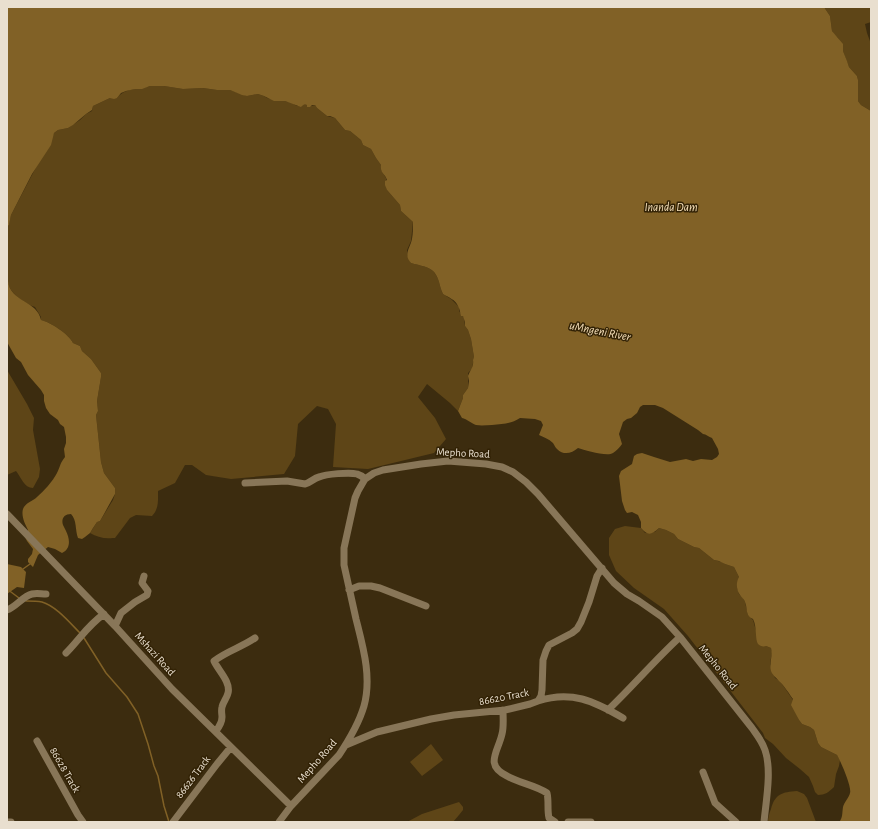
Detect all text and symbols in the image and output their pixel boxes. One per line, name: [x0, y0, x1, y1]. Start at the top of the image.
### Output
water label: Inanda Dam: [644, 201, 698, 213]
water label: uMngeni River: [568, 319, 633, 343]
street label: Mepho Road: [436, 446, 491, 460]
street label: Mshazi Road: [133, 630, 177, 678]
street label: Mepho Road: [697, 643, 739, 692]
street label: 86620 Track: [478, 687, 530, 707]
street label: Mepho Road: [295, 737, 339, 785]
street label: 86628 Track: [48, 746, 82, 794]
street label: 86626 Track: [174, 754, 212, 800]

